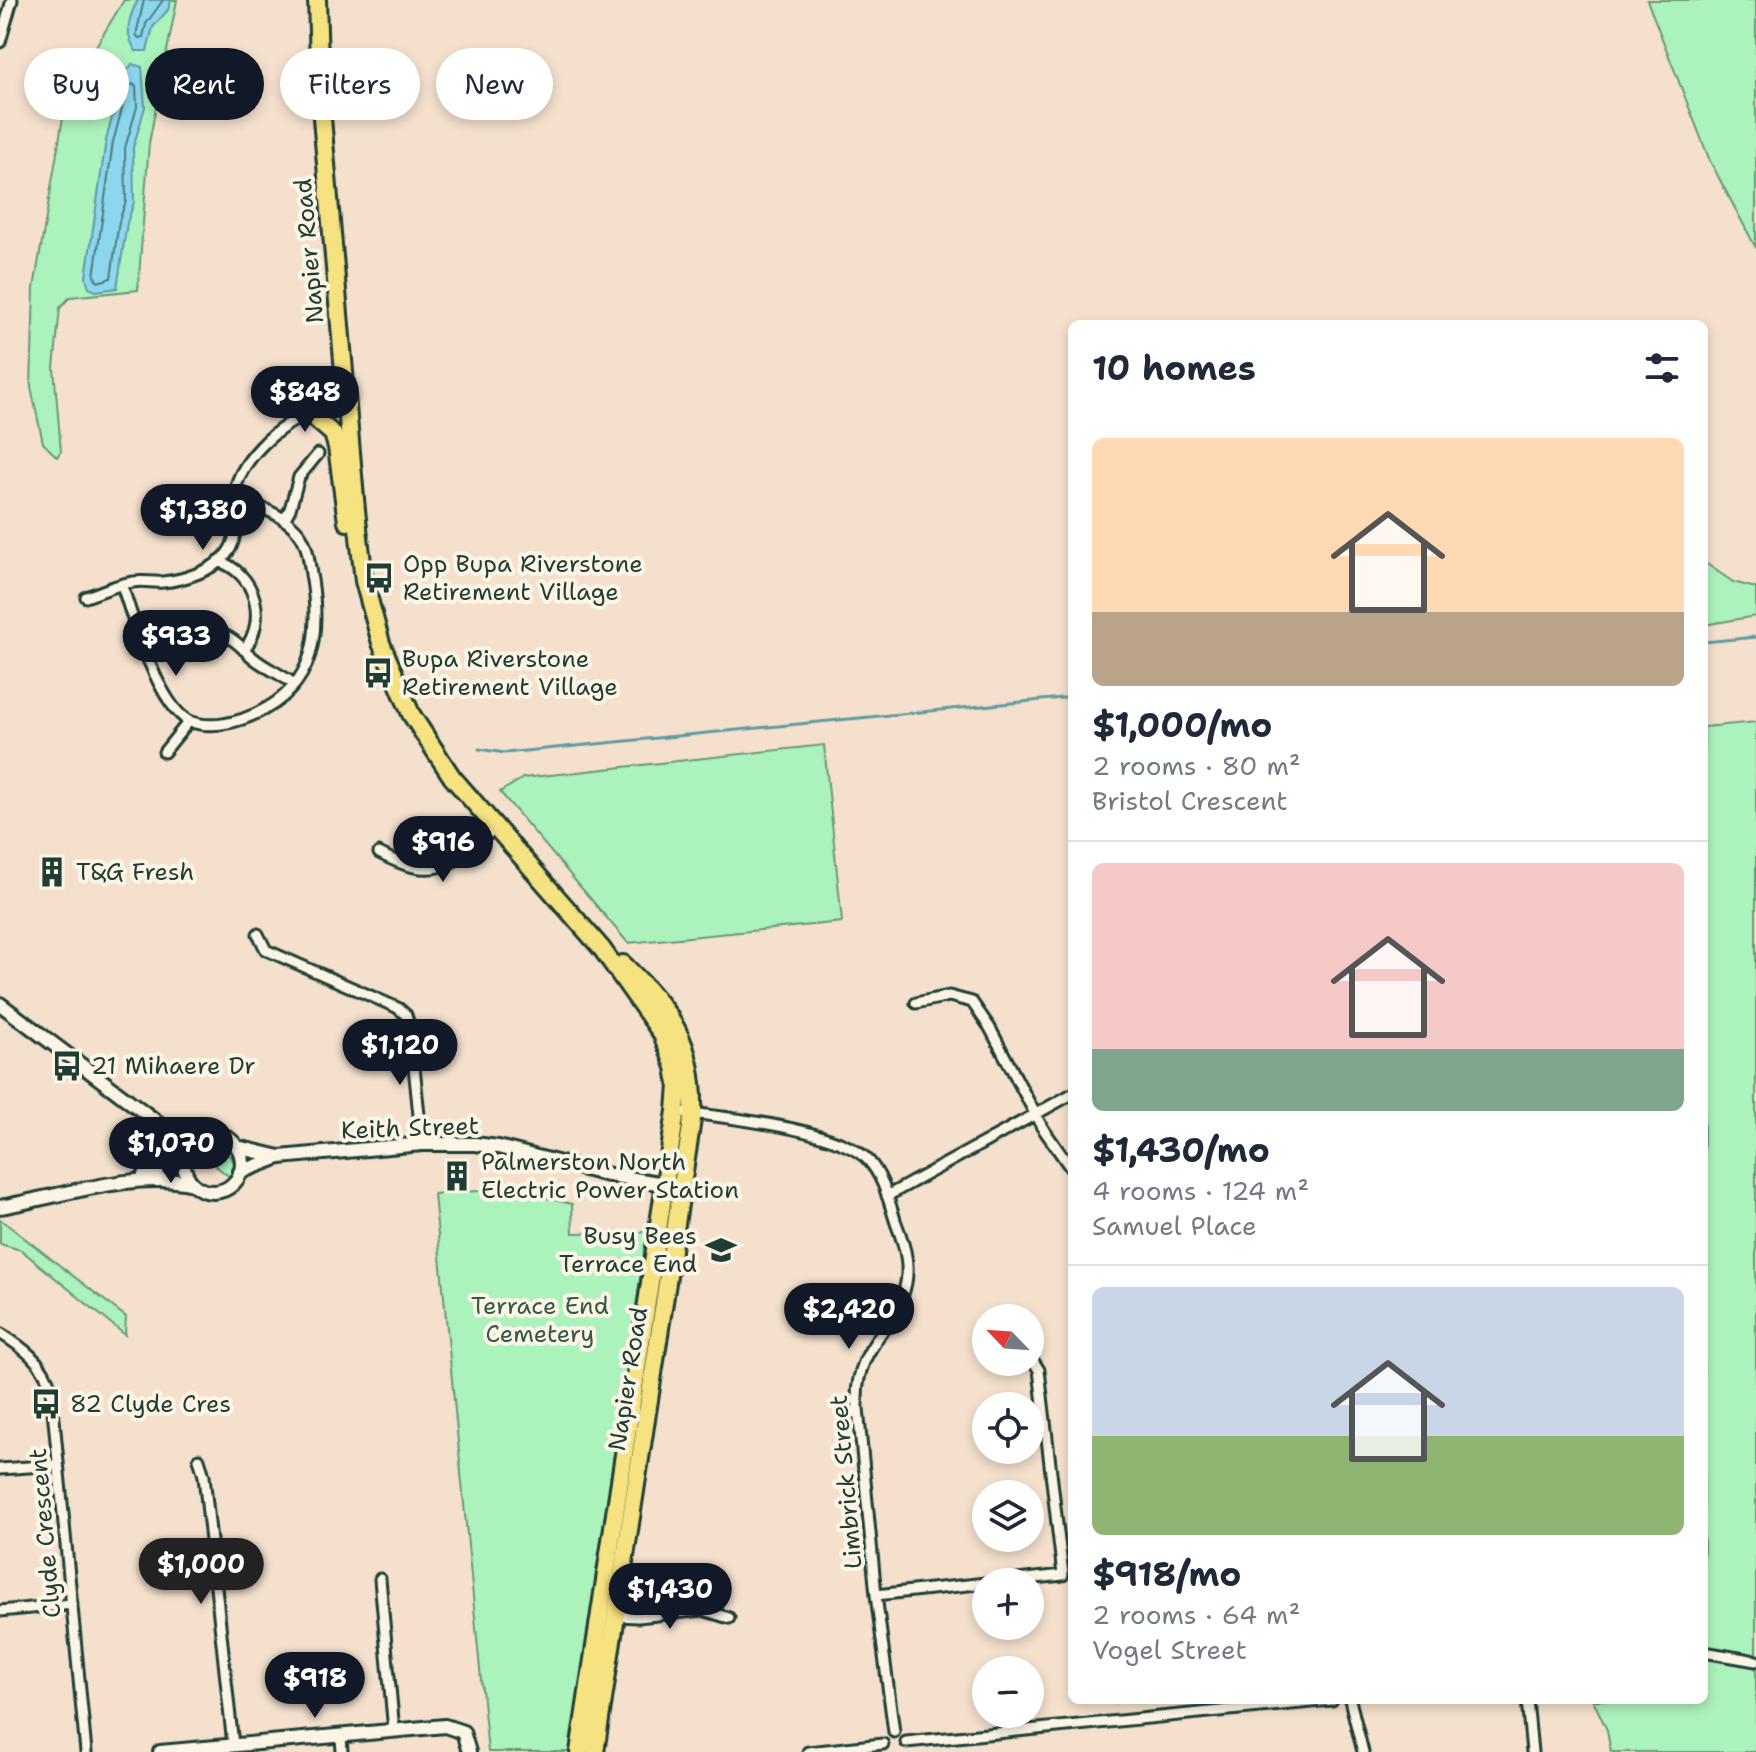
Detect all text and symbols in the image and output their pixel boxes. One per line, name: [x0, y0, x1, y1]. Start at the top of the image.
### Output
chip: Buy: [24, 48, 129, 120]
chip: Rent: [145, 48, 264, 120]
chip: Filters: [280, 48, 420, 120]
chip: New: [436, 48, 553, 120]
street label: Napier Road: [287, 177, 331, 325]
text: 10 homes: [1092, 345, 1256, 391]
icon: filters: [1640, 346, 1684, 390]
pin: $848: [258, 366, 352, 434]
text: $848: [269, 374, 341, 409]
pin: $1,380: [138, 484, 268, 552]
icon: home: [1316, 490, 1460, 634]
text: $1,380: [159, 492, 247, 527]
place label: Opp Bupa Riverstone Retirement Village: [403, 548, 643, 608]
bus stop icon: Opp Bupa Riverstone Retirement Village: [362, 561, 396, 595]
pin: $933: [129, 610, 223, 678]
text: $933: [141, 618, 211, 653]
place label: Bupa Riverstone Retirement Village: [402, 643, 618, 703]
bus stop icon: Bupa Riverstone Retirement Village: [361, 656, 395, 690]
text: $1,000/mo: [1092, 702, 1272, 748]
text: 2 rooms · 80 m²: [1092, 748, 1301, 783]
text: Bristol Crescent: [1092, 783, 1288, 818]
pin: $916: [396, 816, 490, 884]
text: $916: [411, 824, 475, 859]
building icon: T&G Fresh: [35, 855, 69, 889]
place label: T&G Fresh: [76, 856, 194, 888]
icon: home: [1316, 915, 1460, 1059]
pin: $1,120: [335, 1019, 465, 1087]
text: $1,120: [360, 1027, 440, 1062]
bus stop icon: 21 Mihaere Dr: [50, 1049, 84, 1083]
place label: 21 Mihaere Dr: [91, 1050, 256, 1082]
street label: Keith Street: [340, 1110, 480, 1146]
pin: $1,070: [106, 1117, 236, 1185]
text: $1,070: [127, 1125, 215, 1160]
text: $1,430/mo: [1092, 1127, 1270, 1173]
place label: Palmerston North Electric Power Station: [481, 1146, 739, 1206]
building icon: Palmerston North Electric Power Station: [440, 1159, 474, 1193]
text: 4 rooms · 124 m²: [1092, 1173, 1309, 1208]
text: Samuel Place: [1092, 1208, 1257, 1243]
place label: Busy Bees Terrace End: [559, 1220, 697, 1280]
school or university icon: Busy Bees Terrace End: [704, 1233, 738, 1267]
pin: $2,420: [784, 1283, 914, 1351]
park label: Terrace End Cemetery: [471, 1290, 609, 1350]
text: $2,420: [802, 1291, 896, 1326]
north arrow: [972, 1304, 1044, 1376]
map controls: [972, 1304, 1044, 1728]
street label: Napier Road: [601, 1305, 655, 1453]
icon: home: [1316, 1339, 1460, 1483]
bus stop icon: 82 Clyde Cres: [29, 1387, 63, 1421]
place label: 82 Clyde Cres: [70, 1388, 231, 1420]
button: locate: [972, 1392, 1044, 1464]
street label: Limbrick Street: [822, 1394, 870, 1570]
street label: Clyde Crescent: [22, 1447, 68, 1619]
button: layers: [972, 1480, 1044, 1552]
pin: $1,000: [136, 1538, 266, 1606]
text: $1,000: [157, 1546, 245, 1581]
text: $918/mo: [1092, 1551, 1241, 1597]
pin: $1,430: [605, 1563, 735, 1631]
button: +: [972, 1568, 1044, 1640]
text: $1,430: [627, 1571, 713, 1606]
text: 2 rooms · 64 m²: [1092, 1597, 1300, 1632]
text: Vogel Street: [1092, 1632, 1247, 1667]
pin: $918: [268, 1652, 362, 1720]
button: −: [972, 1656, 1044, 1728]
text: $918: [283, 1660, 347, 1695]

